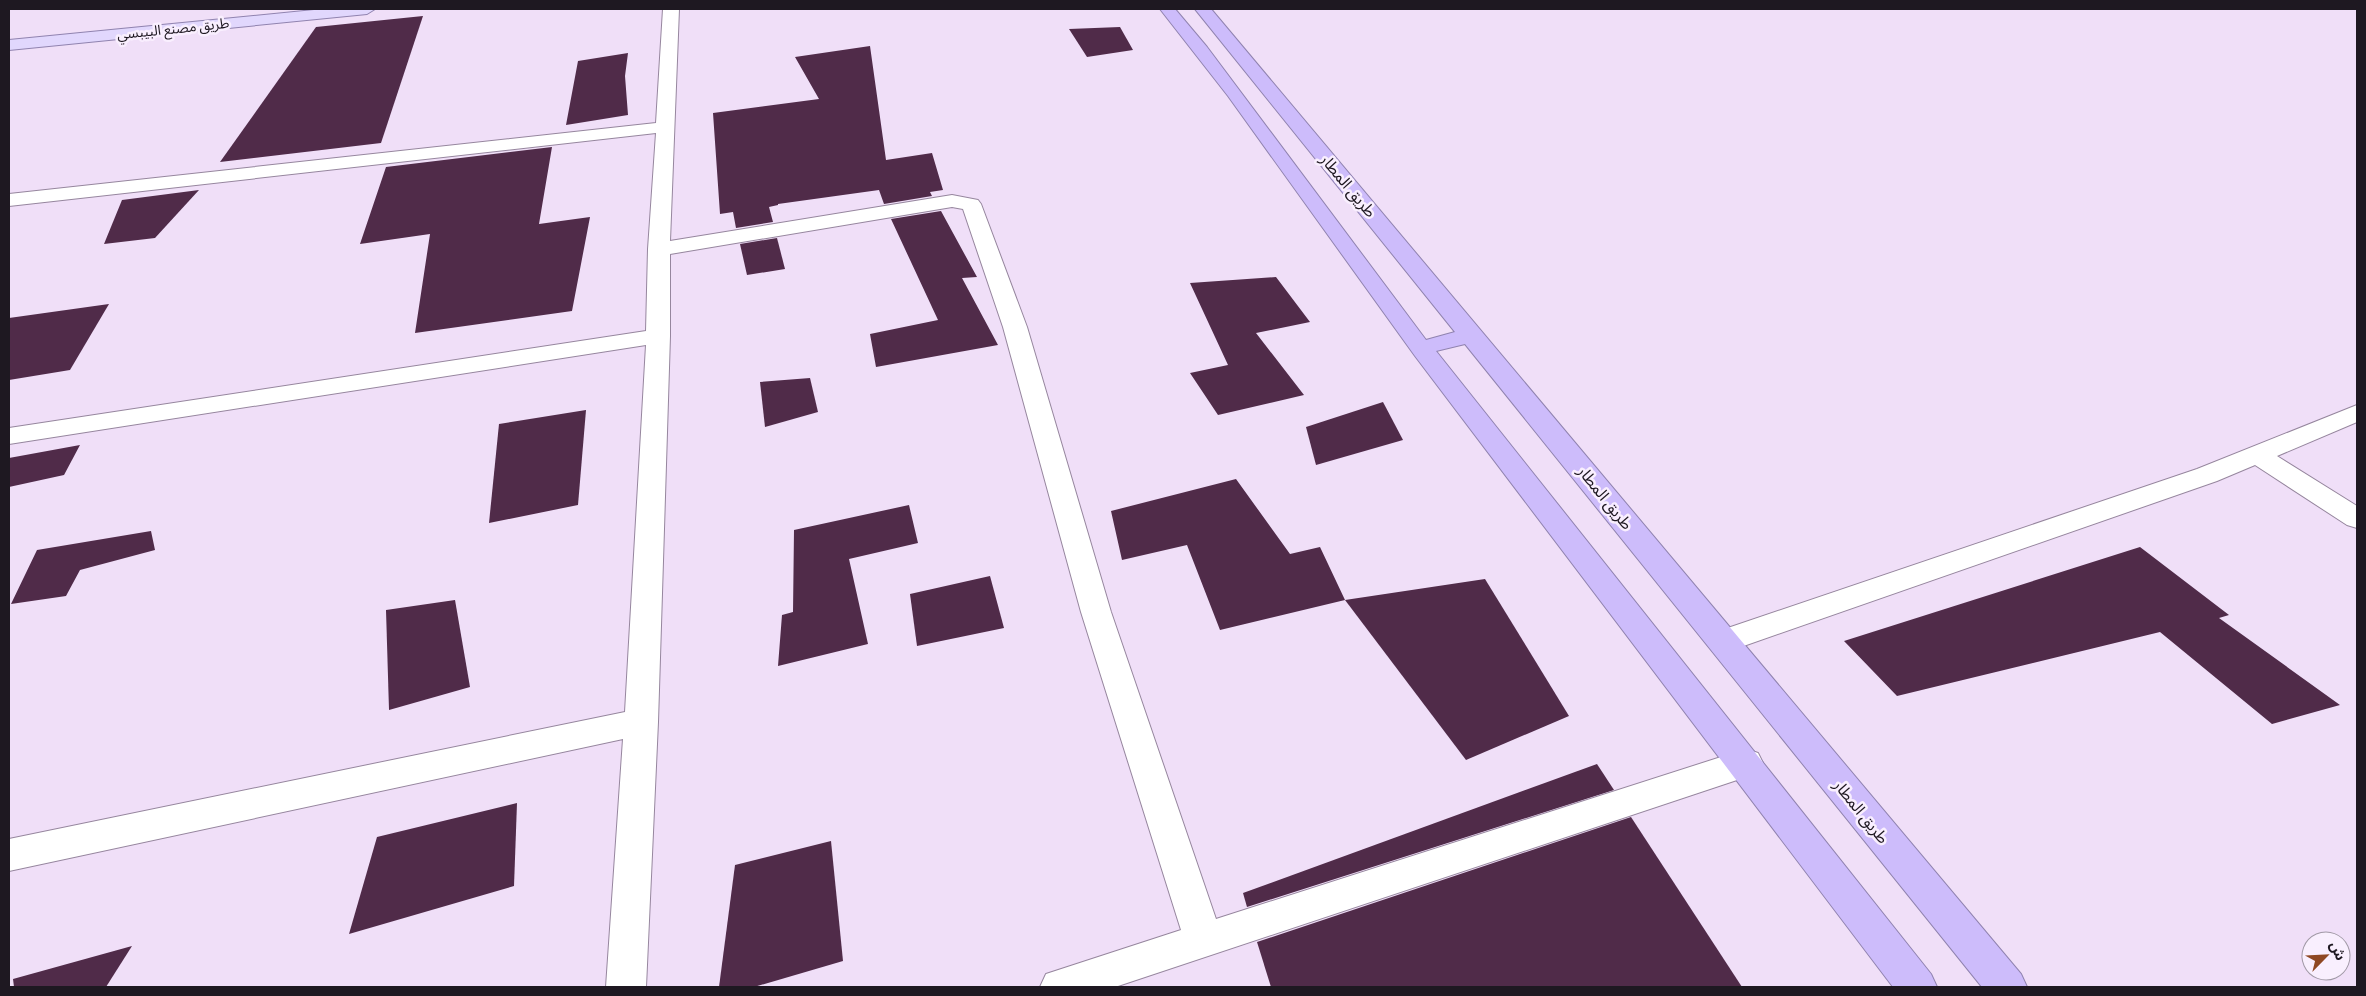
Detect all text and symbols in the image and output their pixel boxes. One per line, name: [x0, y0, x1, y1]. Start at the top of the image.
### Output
street label: طريق مصنع البيبسي: [116, 14, 230, 46]
street label: طريق المطار: [1315, 149, 1381, 222]
street label: طريق المطار: [1572, 460, 1638, 534]
street label: طريق المطار: [1828, 774, 1894, 848]
north arrow: [2301, 931, 2351, 981]
text: ش: [2327, 938, 2350, 963]

